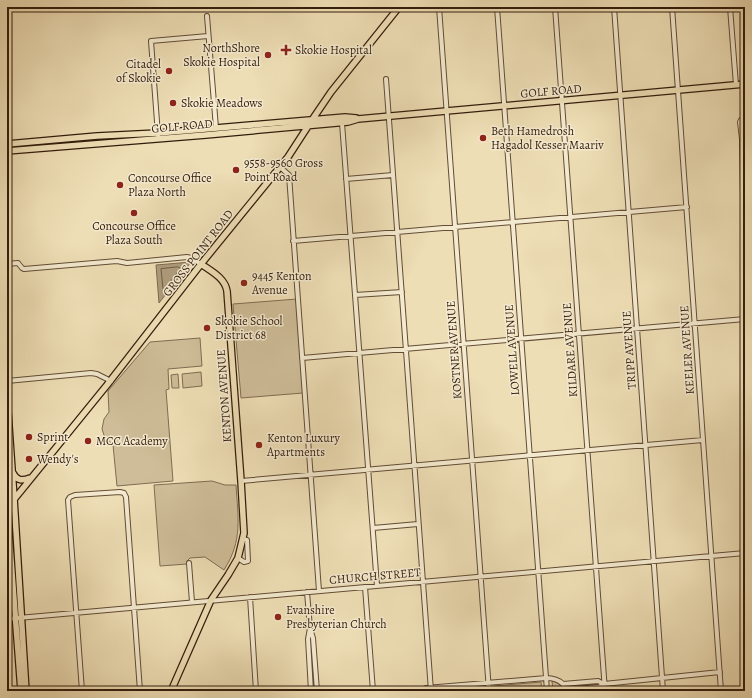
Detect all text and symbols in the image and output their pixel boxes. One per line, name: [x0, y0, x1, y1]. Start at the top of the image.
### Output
place label: NorthShore Skokie Hospital: [183, 40, 260, 70]
place label: Skokie Hospital: [295, 42, 372, 58]
marker: Skokie Hospital: [280, 44, 292, 56]
marker: NorthShore Skokie Hospital: [263, 50, 273, 60]
place label: Citadel of Skokie: [116, 56, 161, 86]
marker: Citadel of Skokie: [164, 66, 174, 76]
street label: GOLF ROAD: [520, 80, 582, 102]
place label: Skokie Meadows: [181, 95, 263, 111]
marker: Skokie Meadows: [168, 98, 178, 108]
street label: GOLF ROAD: [151, 115, 213, 137]
place label: Beth Hamedrosh Hagadol Kesser Maariv: [491, 123, 604, 153]
marker: Beth Hamedrosh Hagadol Kesser Maariv: [478, 133, 488, 143]
place label: 9558-9560 Gross Point Road: [244, 155, 323, 185]
marker: 9558-9560 Gross Point Road: [231, 165, 241, 175]
place label: Concourse Office Plaza North: [128, 170, 212, 200]
marker: Concourse Office Plaza North: [115, 180, 125, 190]
street label: GROSS POINT ROAD: [159, 206, 237, 300]
marker: Concourse Office Plaza South: [129, 208, 139, 218]
place label: Concourse Office Plaza South: [92, 218, 176, 248]
place label: 9445 Kenton Avenue: [251, 268, 312, 298]
marker: 9445 Kenton Avenue: [239, 278, 249, 288]
street label: KOSTNER AVENUE: [443, 300, 465, 400]
street label: KILDARE AVENUE: [559, 302, 581, 398]
street label: LOWELL AVENUE: [501, 304, 523, 396]
street label: KEELER AVENUE: [676, 305, 698, 395]
street label: TRIPP AVENUE: [618, 310, 640, 390]
place label: Skokie School District 68: [215, 313, 283, 343]
marker: Skokie School District 68: [202, 323, 212, 333]
street label: KENTON AVENUE: [213, 349, 235, 443]
place label: Sprint: [37, 429, 68, 445]
place label: Kenton Luxury Apartments: [266, 430, 341, 460]
marker: Sprint: [24, 432, 34, 442]
place label: MCC Academy: [96, 433, 168, 449]
marker: MCC Academy: [83, 436, 93, 446]
marker: Kenton Luxury Apartments: [254, 440, 264, 450]
place label: Wendy's: [36, 451, 79, 467]
marker: Wendy's: [24, 454, 34, 464]
street label: CHURCH STREET: [329, 564, 422, 588]
place label: Evanshire Presbyterian Church: [286, 602, 387, 632]
marker: Evanshire Presbyterian Church: [273, 612, 283, 622]

